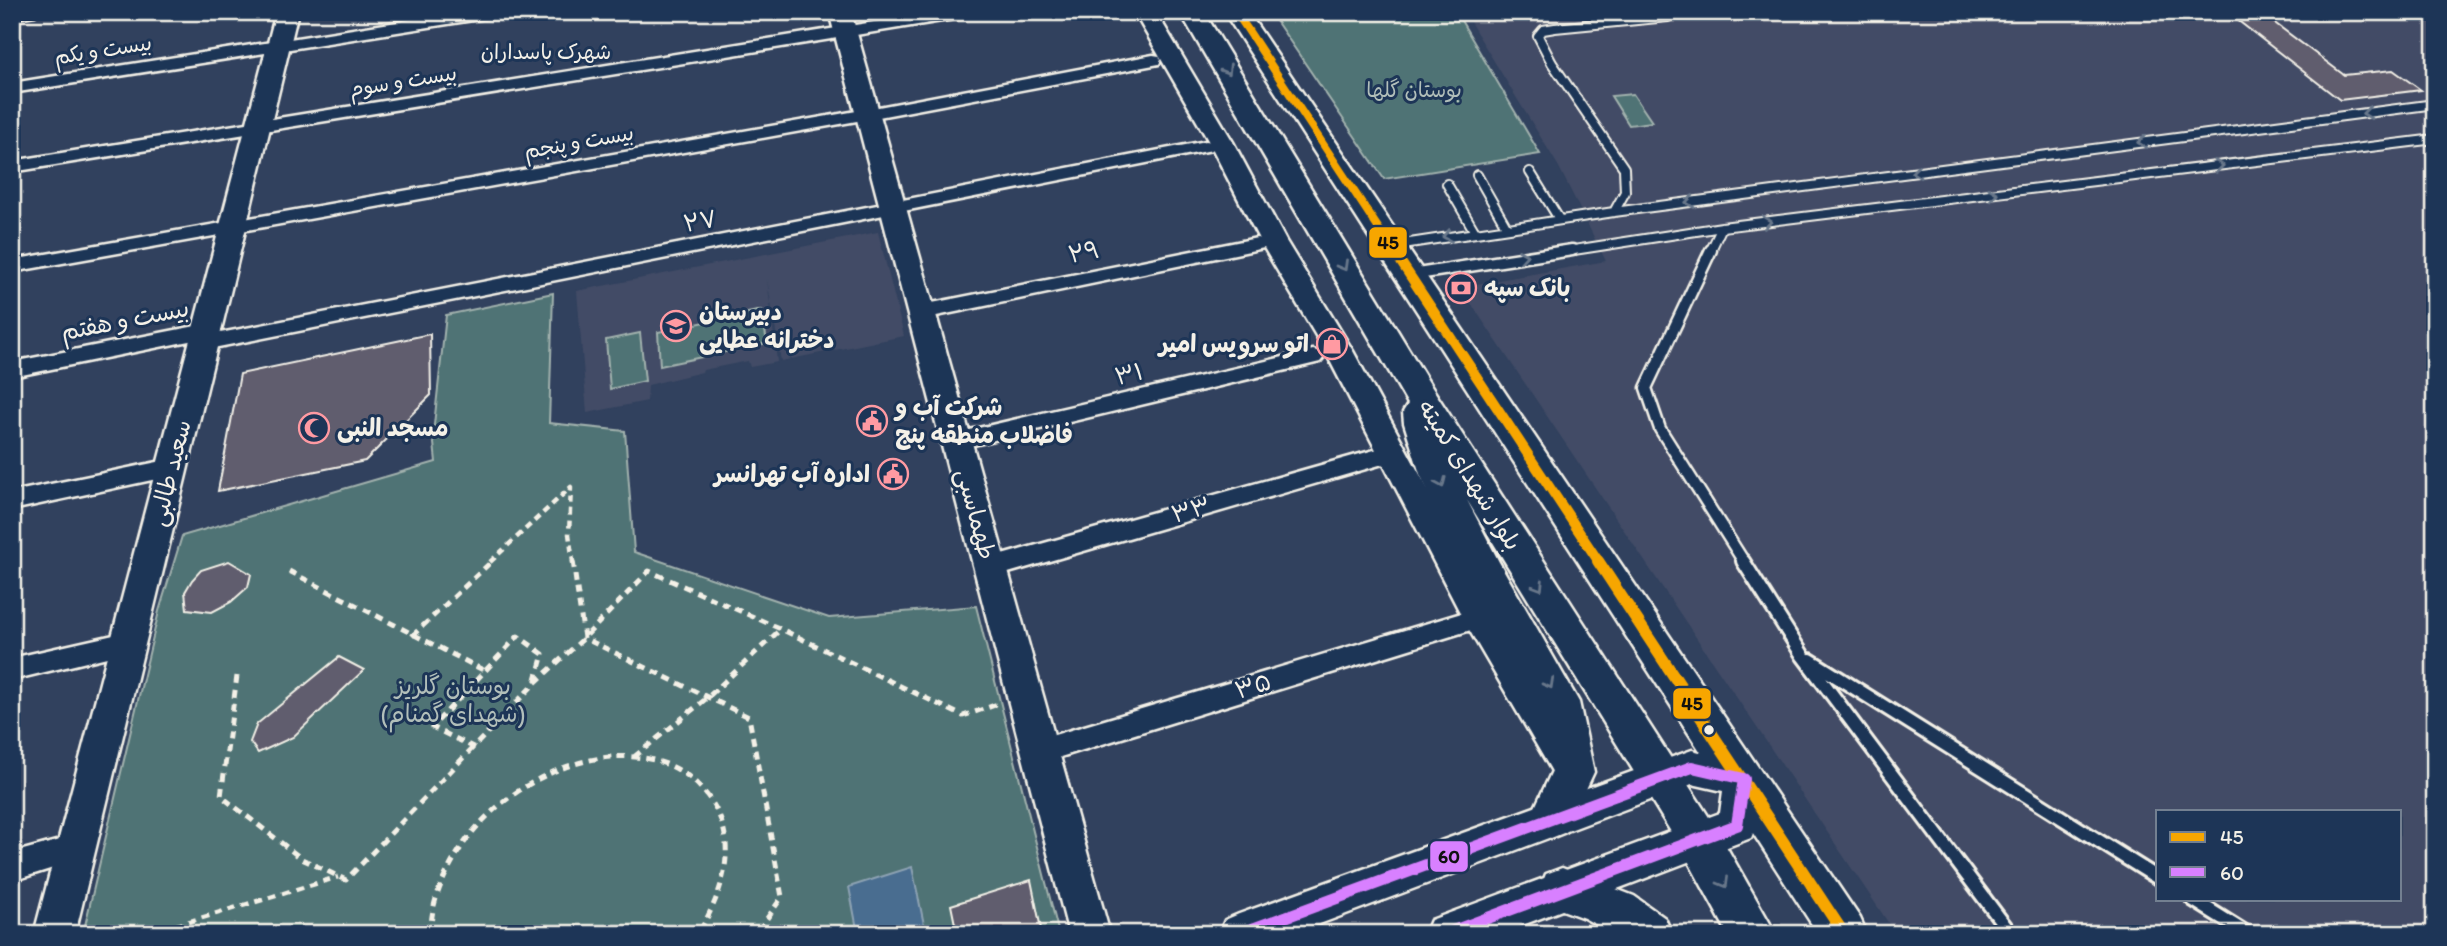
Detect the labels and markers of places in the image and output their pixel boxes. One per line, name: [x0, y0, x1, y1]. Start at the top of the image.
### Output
bank icon: بانک سپه: [1444, 271, 1478, 305]
place label: بانک سپه: [1484, 273, 1570, 303]
place label: دبیرستان دخترانه عطایی: [699, 297, 834, 355]
school or university icon: دبیرستان دخترانه عطایی: [659, 309, 693, 343]
shop icon: اتو سرویس امیر: [1315, 327, 1349, 361]
place label: اتو سرویس امیر: [1157, 329, 1309, 360]
place label: شرکت آب و فاضلاب منطقه پنج: [893, 392, 1073, 450]
public building icon: شرکت آب و فاضلاب منطقه پنج: [855, 404, 889, 438]
mosque icon: مسجد النبی: [297, 411, 331, 445]
place label: مسجد النبی: [337, 413, 448, 443]
public building icon: اداره آب تهرانسر: [876, 457, 910, 491]
place label: اداره آب تهرانسر: [712, 459, 870, 488]
unlabelled marker: [1702, 723, 1716, 737]

